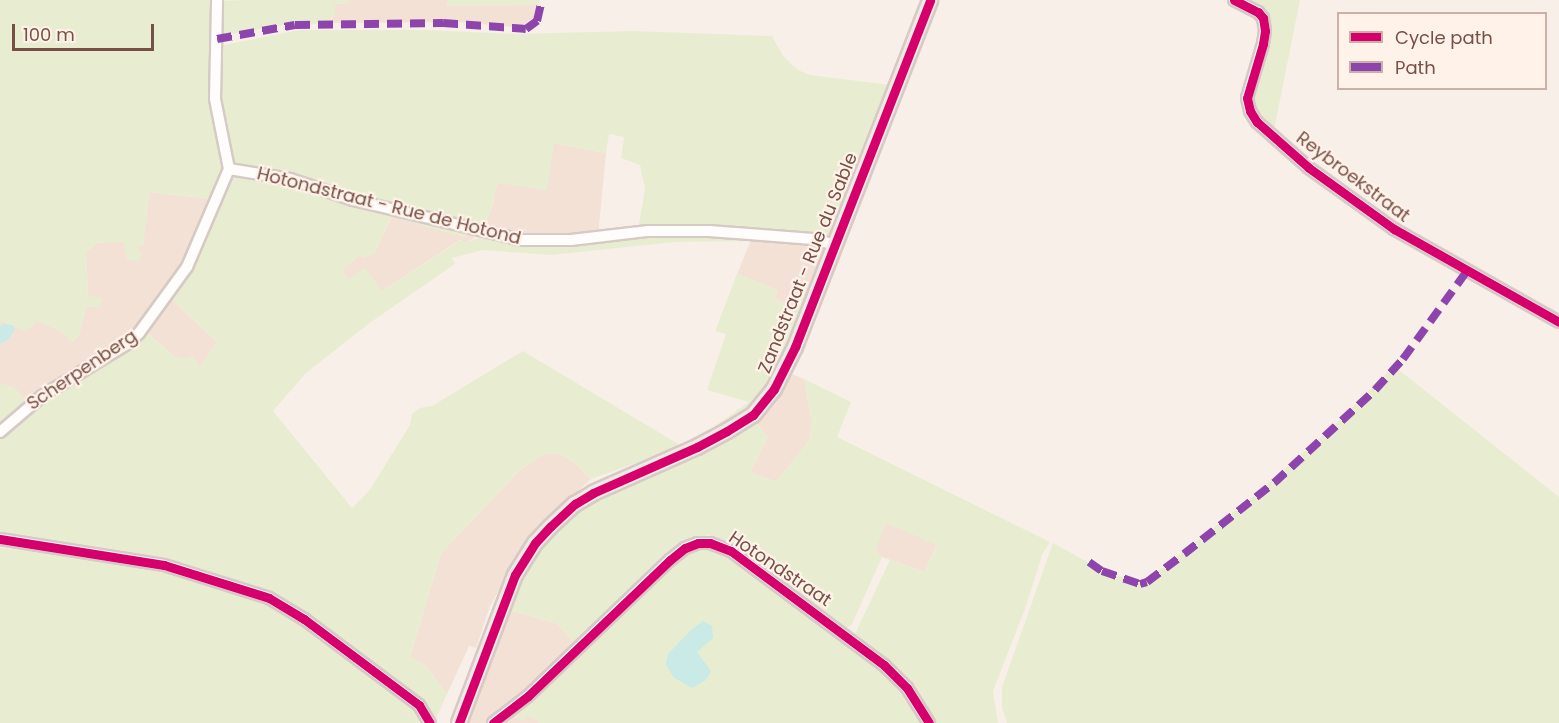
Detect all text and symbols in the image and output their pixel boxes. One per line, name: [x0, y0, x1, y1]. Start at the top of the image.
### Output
scale bar: [15, 12, 158, 50]
legend: [1337, 12, 1547, 90]
text: 100 m: [23, 22, 75, 47]
text: Cycle path: [1395, 25, 1493, 50]
text: Path: [1395, 55, 1436, 80]
street label: Reybroekstraat: [1292, 127, 1414, 227]
street label: Zandstraat - Rue du Sable: [754, 150, 862, 376]
street label: Hotondstraat - Rue de Hotond: [255, 163, 523, 249]
street label: Scherpenberg: [23, 325, 141, 415]
street label: Hotondstraat: [725, 527, 835, 611]

